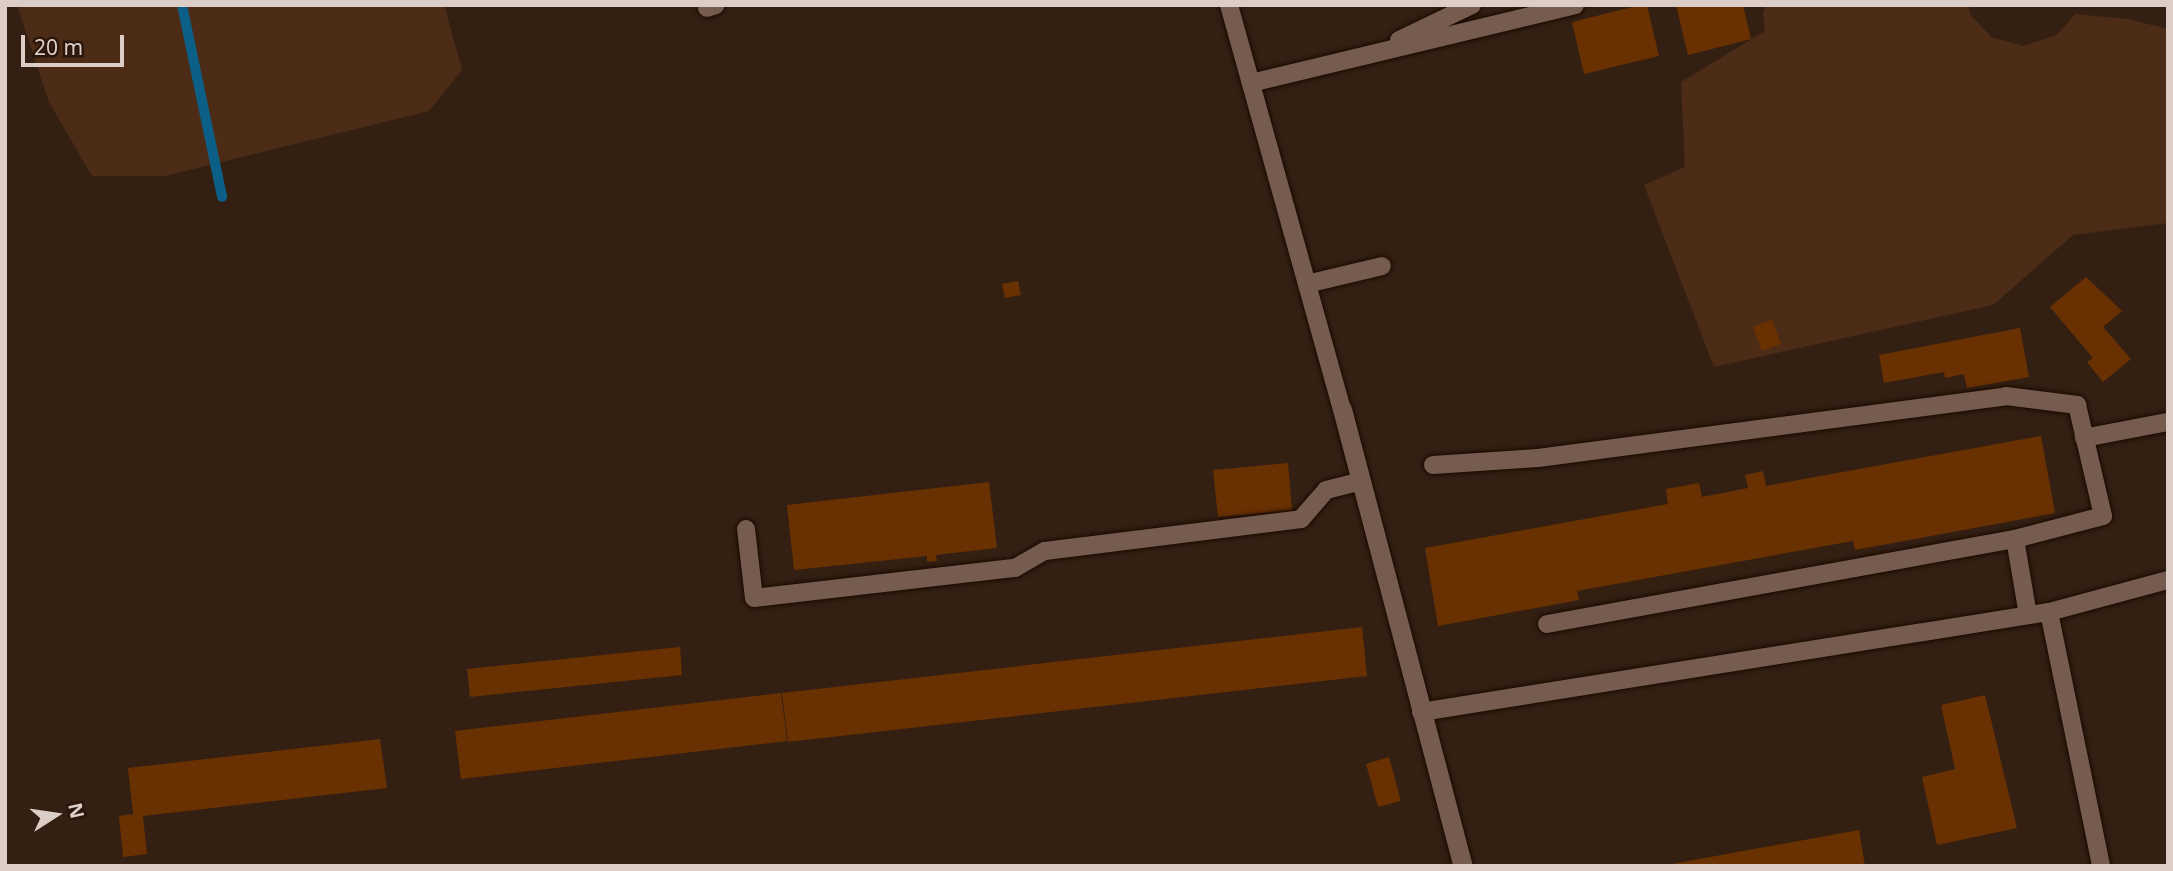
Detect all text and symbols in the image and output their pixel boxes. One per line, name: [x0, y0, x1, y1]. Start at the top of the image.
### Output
scale bar: [24, 21, 128, 65]
text: 20 m: [34, 33, 83, 61]
north arrow: [21, 780, 91, 850]
text: N: [62, 800, 91, 821]

